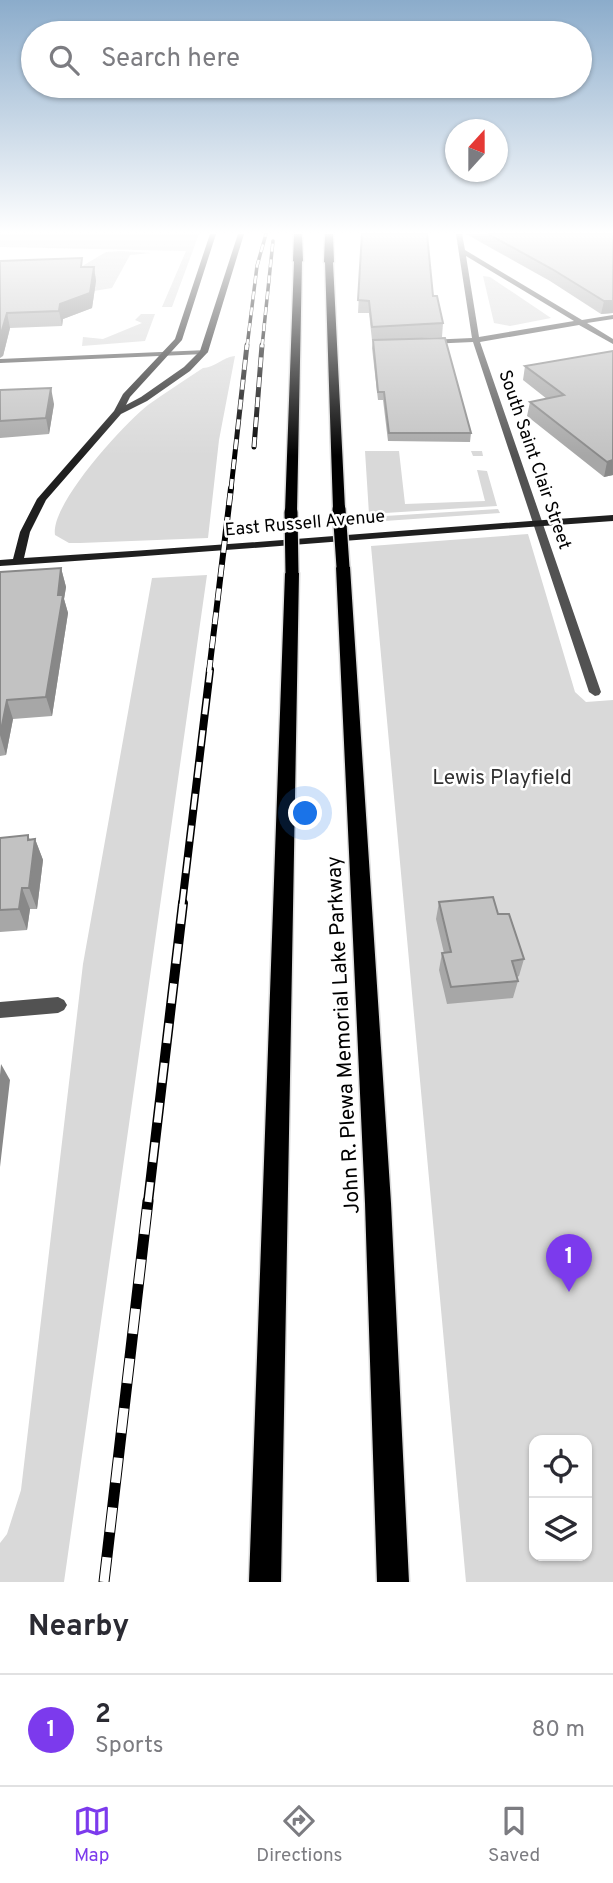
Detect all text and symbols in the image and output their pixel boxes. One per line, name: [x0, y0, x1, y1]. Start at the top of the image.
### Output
search box: [21, 21, 592, 98]
icon: search: [45, 41, 83, 79]
text: Search here: [101, 43, 240, 76]
north arrow: [445, 119, 508, 182]
street label: South Saint Clair Street: [492, 367, 576, 553]
street label: East Russell Avenue: [224, 506, 386, 542]
park label: Lewis Playfield: [432, 765, 572, 792]
your location: [288, 796, 322, 830]
street label: John R. Plewa Memorial Lake Parkway: [321, 855, 367, 1215]
pin: 1: [546, 1234, 592, 1292]
map controls: [529, 1435, 592, 1561]
button: locate: [529, 1435, 592, 1498]
button: layers: [529, 1498, 592, 1561]
text: Nearby: [28, 1609, 129, 1646]
text: 2: [95, 1699, 111, 1732]
text: 1: [46, 1716, 56, 1745]
text: 80 m: [532, 1716, 585, 1745]
text: Sports: [95, 1732, 163, 1761]
tab: Map: [73, 1802, 111, 1868]
tab: Directions: [256, 1802, 343, 1868]
tab: Saved: [488, 1802, 540, 1868]

